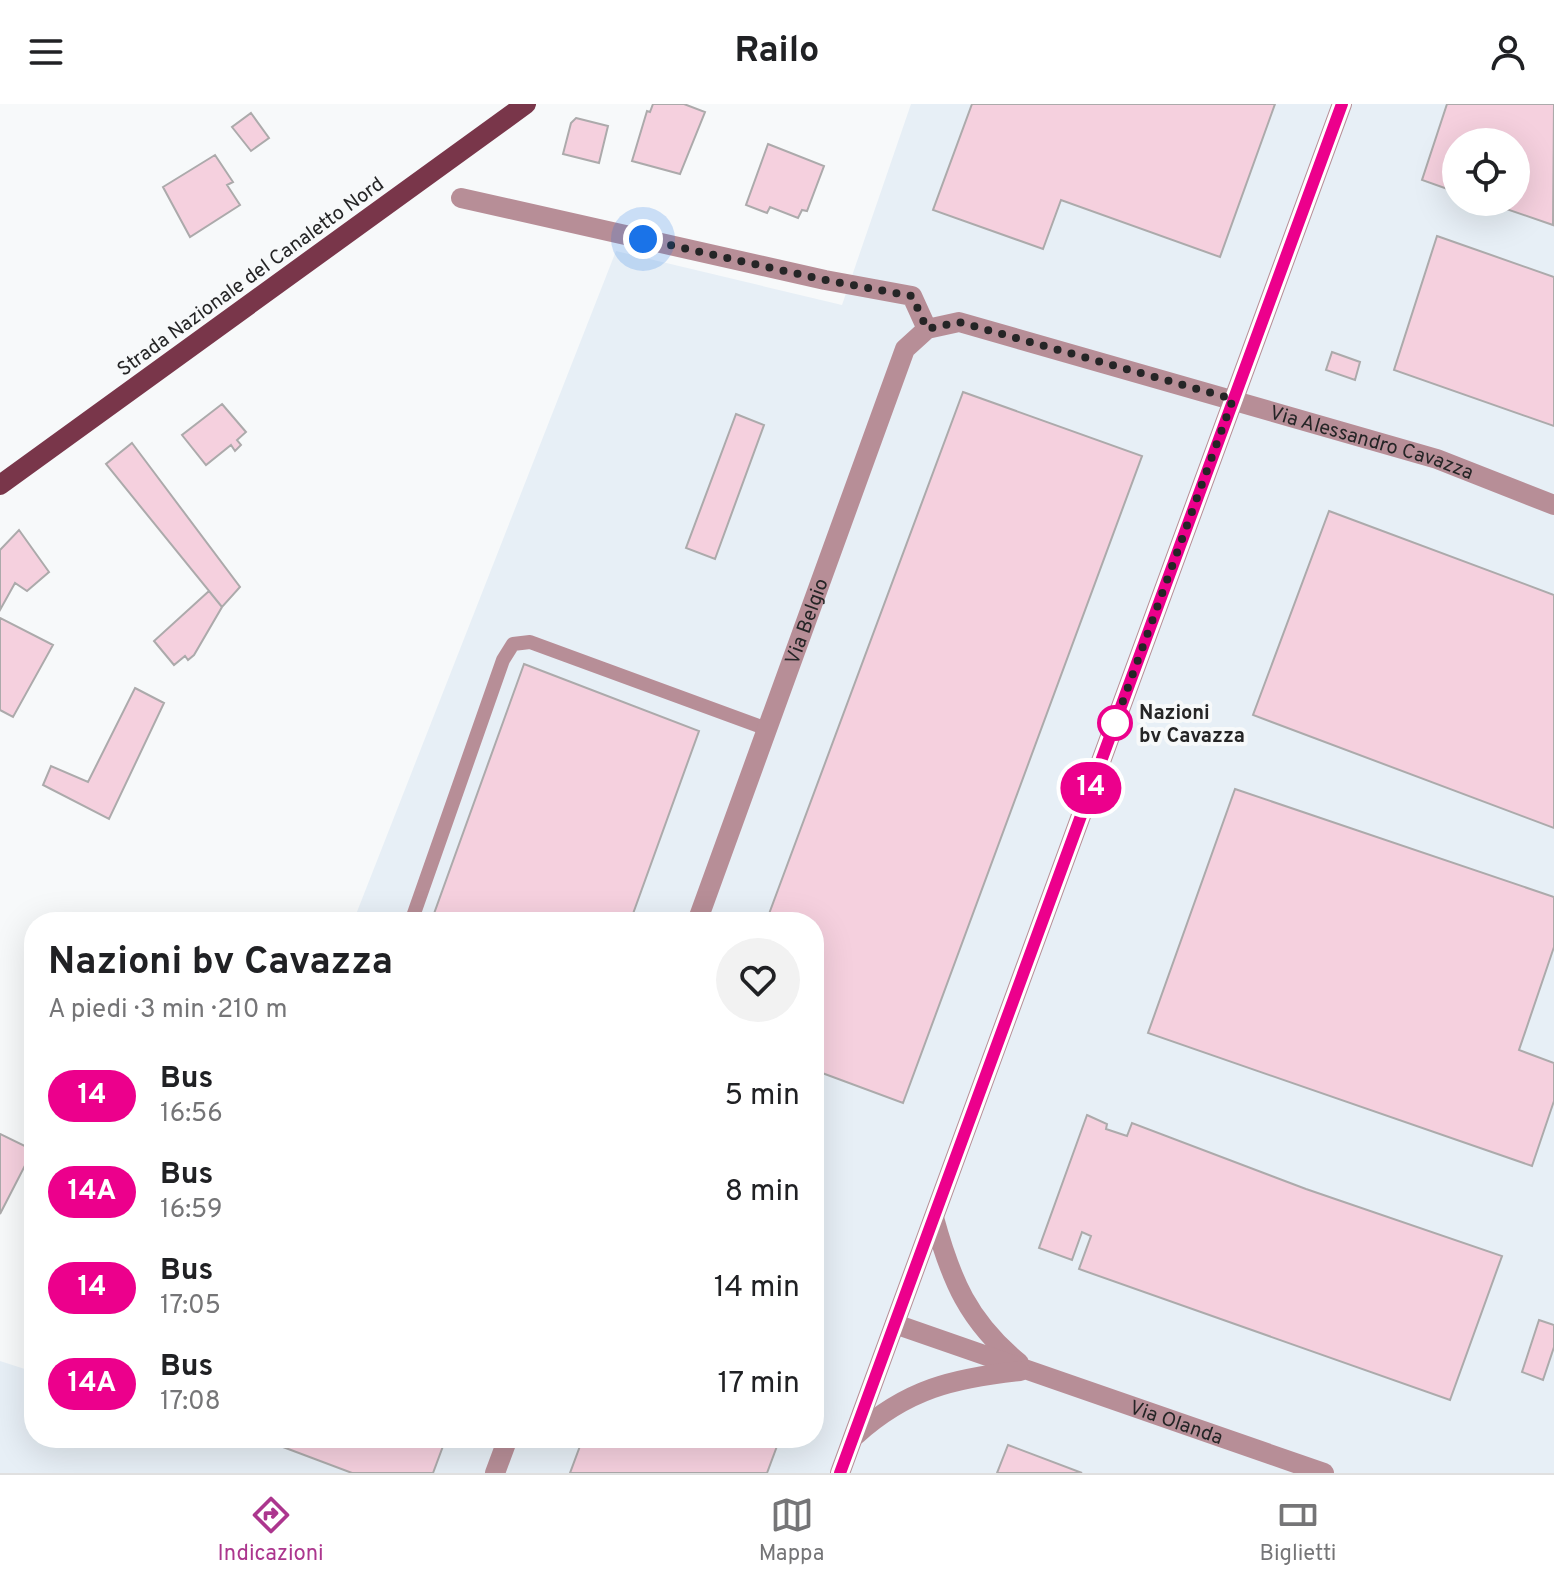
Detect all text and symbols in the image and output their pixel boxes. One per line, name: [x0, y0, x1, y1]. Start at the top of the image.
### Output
text: Railo: [734, 29, 820, 75]
icon: menu: [24, 30, 68, 74]
icon: person: [1486, 30, 1530, 74]
map controls: [1442, 128, 1530, 216]
button: locate: [1442, 128, 1530, 216]
street label: Strada Nazionale del Canaletto Nord: [113, 172, 390, 383]
your location: [623, 219, 663, 259]
street label: Via Alessandro Cavazza: [1266, 401, 1477, 487]
street label: Via Belgio: [780, 575, 836, 669]
place label: Nazioni bv Cavazza: [1139, 701, 1245, 750]
marker: Nazioni bv Cavazza: [1098, 706, 1132, 740]
line badge: 14: [1055, 762, 1127, 814]
text: 14: [1076, 770, 1106, 806]
button: heart: [716, 938, 800, 1022]
text: Nazioni bv Cavazza: [48, 939, 393, 988]
text: A piedi · 3 min · 210 m: [48, 994, 288, 1027]
text: Bus: [160, 1061, 213, 1098]
text: 14: [77, 1078, 107, 1114]
text: 5 min: [724, 1078, 800, 1115]
text: 16:56: [160, 1098, 223, 1131]
text: Bus: [160, 1157, 213, 1194]
text: 14A: [68, 1174, 116, 1210]
text: 8 min: [725, 1174, 800, 1211]
text: 16:59: [160, 1194, 222, 1227]
text: Bus: [160, 1253, 213, 1290]
text: 14: [77, 1270, 107, 1306]
text: 14 min: [714, 1270, 800, 1307]
text: 17:05: [160, 1290, 221, 1323]
text: Bus: [160, 1349, 213, 1386]
text: 14A: [68, 1366, 116, 1402]
text: 17 min: [717, 1366, 800, 1403]
text: 17:08: [160, 1386, 221, 1419]
street label: Via Olanda: [1126, 1395, 1226, 1452]
tab: Indicazioni: [218, 1493, 324, 1568]
tab: Mappa: [759, 1493, 824, 1568]
tab: Biglietti: [1260, 1493, 1336, 1568]

